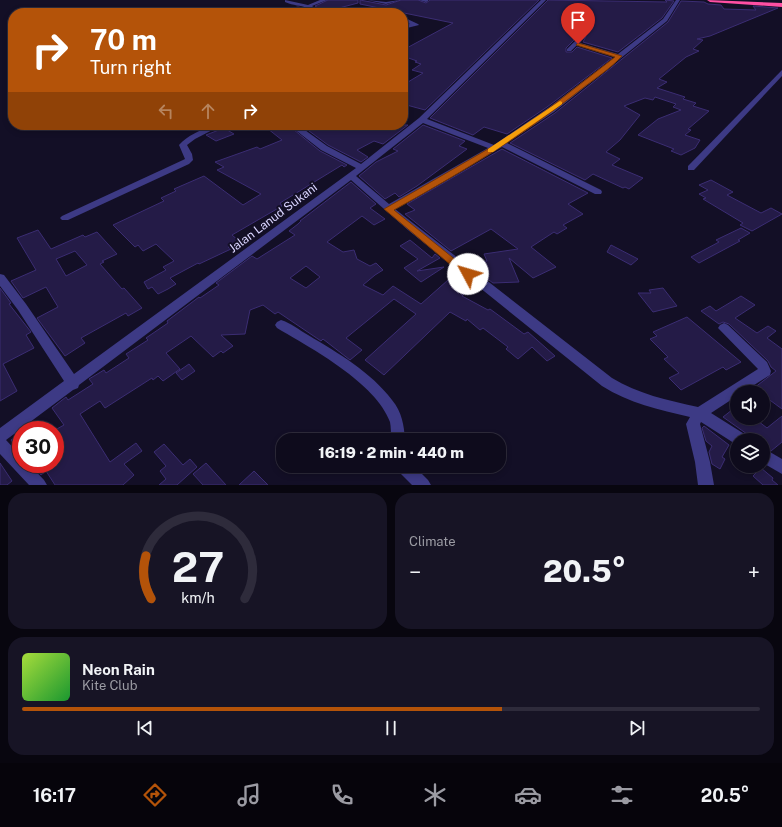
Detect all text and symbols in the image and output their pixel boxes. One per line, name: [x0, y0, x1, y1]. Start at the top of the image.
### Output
pin: [561, 3, 595, 44]
icon: arrive: [567, 9, 589, 31]
text: 70 m: [90, 23, 157, 56]
icon: right: [24, 24, 76, 76]
text: Turn right: [90, 57, 172, 78]
icon: left: [155, 100, 177, 122]
icon: ahead: [197, 100, 219, 122]
icon: right: [239, 100, 261, 122]
street label: Jalan Lanud Sukani: [226, 180, 320, 256]
position arrow: [447, 253, 489, 295]
map controls: [730, 385, 770, 473]
button: sound: [730, 385, 770, 425]
speed limit sign: 30: [12, 421, 64, 473]
button: layers: [730, 433, 770, 473]
text: 16:19 · 2 min · 440 m: [318, 444, 464, 461]
text: Climate: [409, 534, 456, 549]
text: 27: [171, 542, 224, 591]
text: 20.5°: [543, 553, 626, 589]
text: −: [409, 559, 421, 585]
text: +: [748, 559, 760, 585]
text: km/h: [181, 589, 214, 606]
text: Neon Rain: [82, 661, 155, 678]
text: Kite Club: [82, 678, 137, 693]
icon: previous: [134, 717, 156, 739]
icon: pause: [380, 717, 402, 739]
icon: next: [626, 717, 648, 739]
icon: directions: [141, 781, 169, 809]
icon: music: [235, 781, 263, 809]
icon: phone: [328, 781, 356, 809]
icon: climate: [421, 781, 449, 809]
icon: car: [514, 781, 542, 809]
icon: filters: [608, 781, 636, 809]
text: 16:17: [33, 785, 76, 806]
text: 20.5°: [701, 785, 749, 806]

